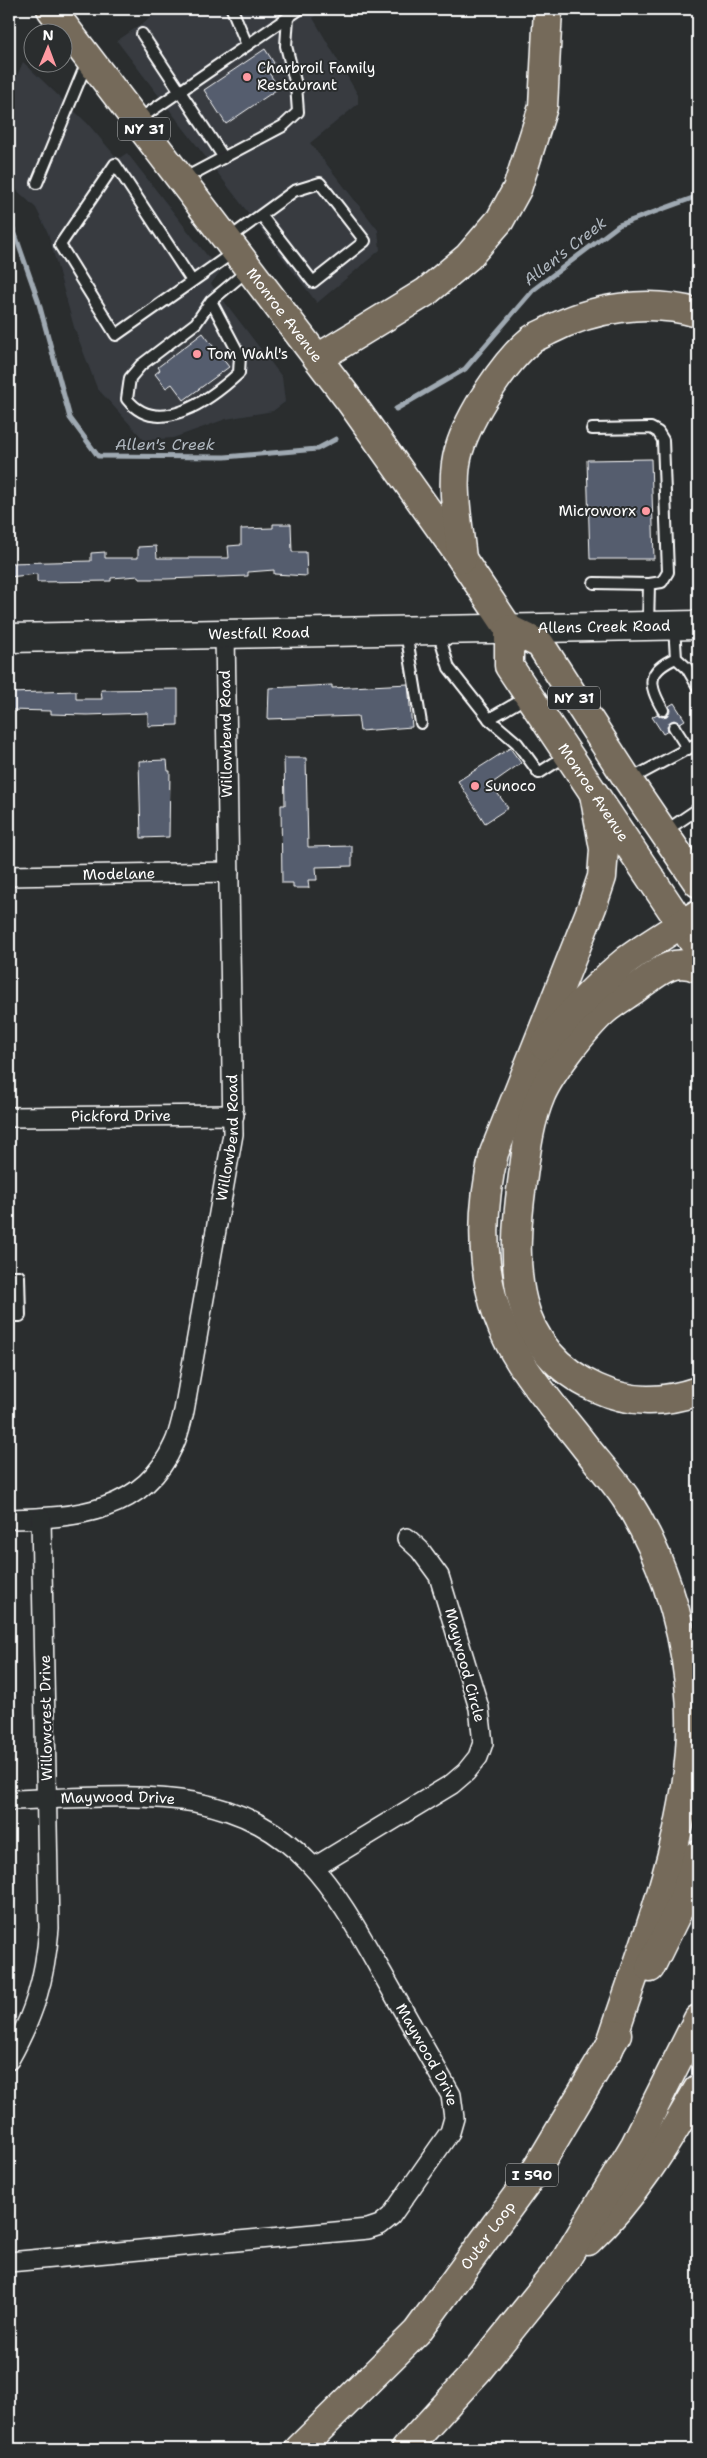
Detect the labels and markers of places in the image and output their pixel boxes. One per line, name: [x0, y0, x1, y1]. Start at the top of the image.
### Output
place label: Charbroil Family Restaurant: [257, 58, 375, 95]
marker: Charbroil Family Restaurant: [241, 71, 253, 83]
place label: Tom Wahl's: [207, 344, 288, 364]
marker: Tom Wahl's: [191, 348, 203, 360]
place label: Microworx: [558, 501, 636, 521]
marker: Microworx: [640, 505, 652, 517]
place label: Sunoco: [485, 776, 536, 796]
marker: Sunoco: [469, 780, 481, 792]

